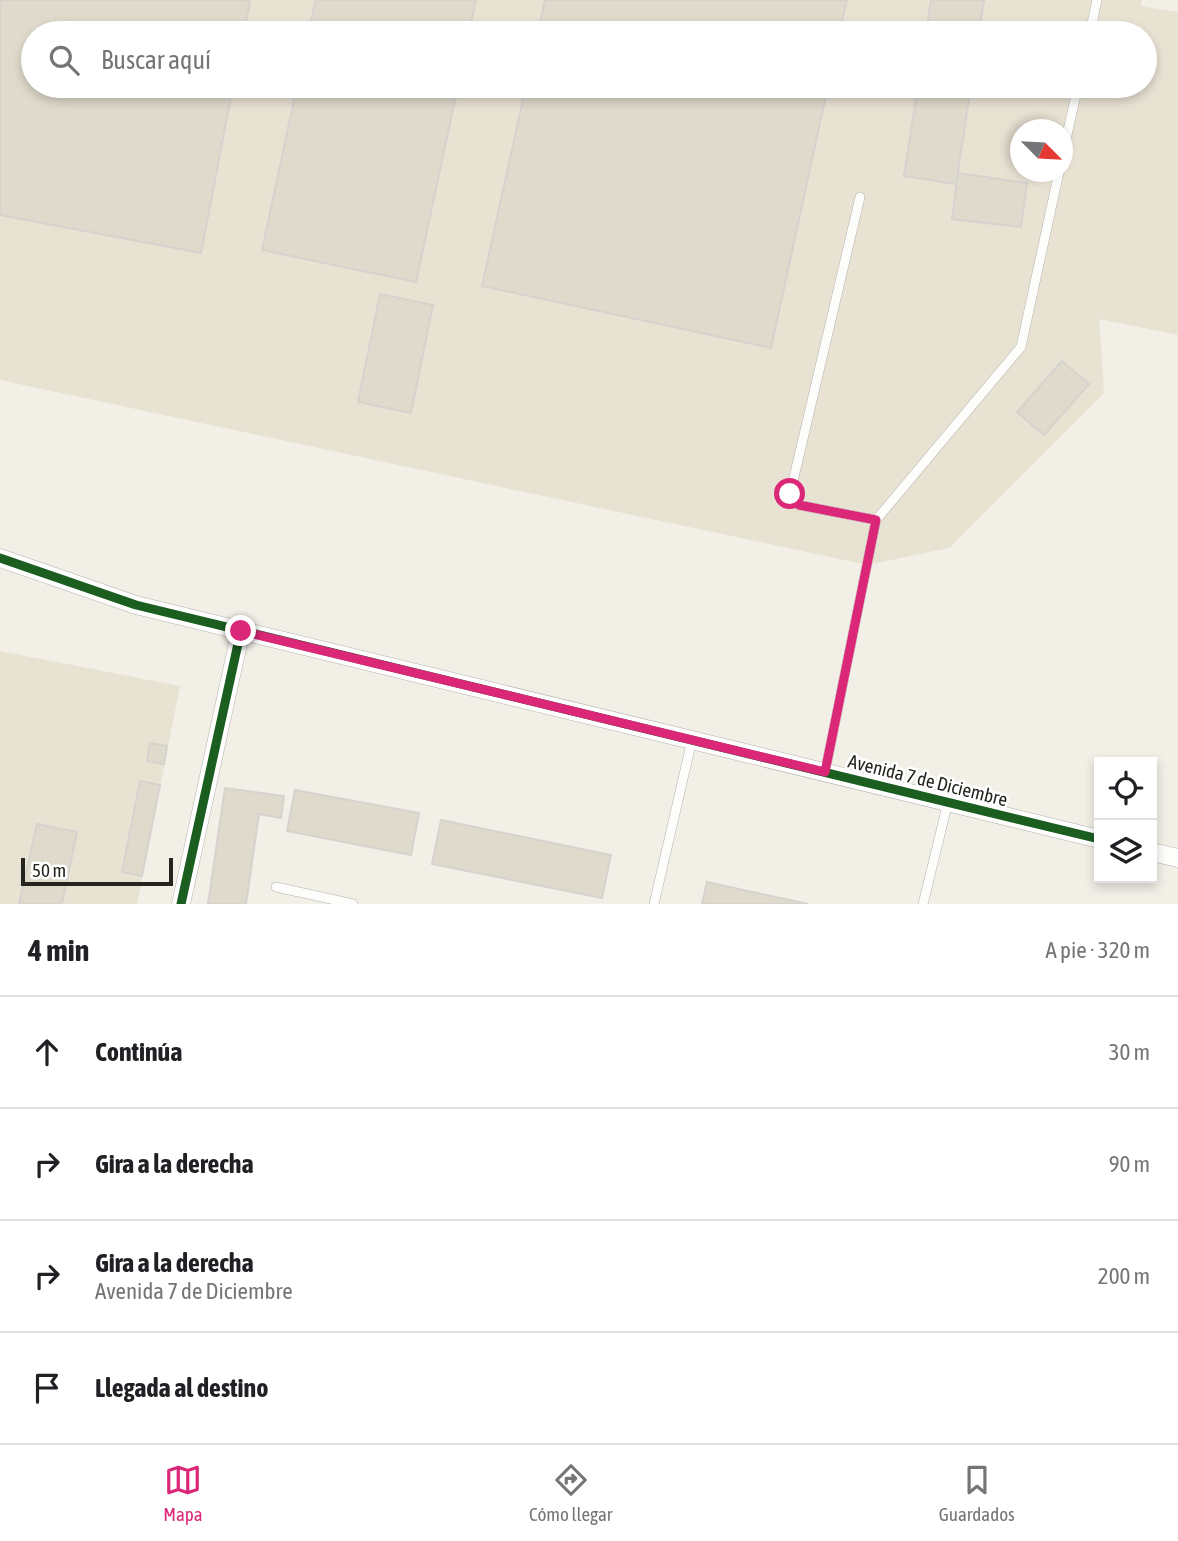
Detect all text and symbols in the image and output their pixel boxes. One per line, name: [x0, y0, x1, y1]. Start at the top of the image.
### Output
search box: [21, 21, 1157, 98]
icon: search: [45, 41, 83, 79]
text: Buscar aquí: [101, 45, 211, 75]
north arrow: [1010, 119, 1073, 182]
route start: [774, 478, 805, 509]
route end: [225, 615, 256, 646]
street label: Avenida 7 de Diciembre: [846, 750, 1010, 810]
map controls: [1094, 757, 1157, 883]
button: locate: [1094, 757, 1157, 820]
button: layers: [1094, 820, 1157, 883]
scale bar: [21, 855, 173, 887]
text: 50 m: [32, 859, 66, 881]
text: 4 min: [28, 933, 89, 967]
text: A pie · 320 m: [1046, 937, 1150, 963]
icon: ahead: [28, 1033, 66, 1071]
text: Continúa: [95, 1037, 182, 1067]
text: 30 m: [1109, 1039, 1150, 1065]
icon: right: [28, 1145, 66, 1183]
text: Gira a la derecha: [95, 1149, 254, 1179]
text: 90 m: [1109, 1151, 1150, 1177]
text: Gira a la derecha: [95, 1248, 254, 1278]
icon: right: [28, 1257, 66, 1295]
text: 200 m: [1098, 1263, 1150, 1289]
text: Avenida 7 de Diciembre: [95, 1278, 293, 1304]
icon: arrive: [28, 1369, 66, 1407]
text: Llegada al destino: [95, 1373, 268, 1403]
tab: Mapa: [163, 1461, 203, 1525]
tab: Cómo llegar: [529, 1461, 612, 1525]
tab: Guardados: [939, 1461, 1015, 1525]

